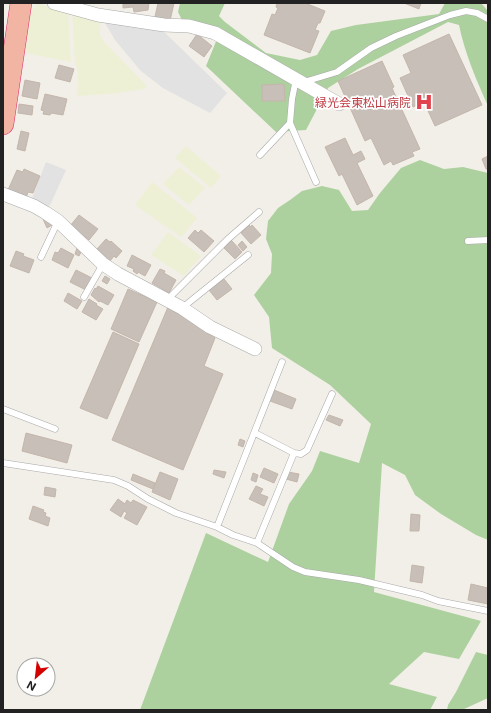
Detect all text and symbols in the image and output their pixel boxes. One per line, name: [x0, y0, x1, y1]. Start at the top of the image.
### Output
hospital icon: 緑光会東松山病院: [414, 92, 434, 112]
place label: 緑光会東松山病院: [315, 95, 411, 110]
north arrow: [16, 657, 56, 697]
text: N: [24, 678, 38, 694]

